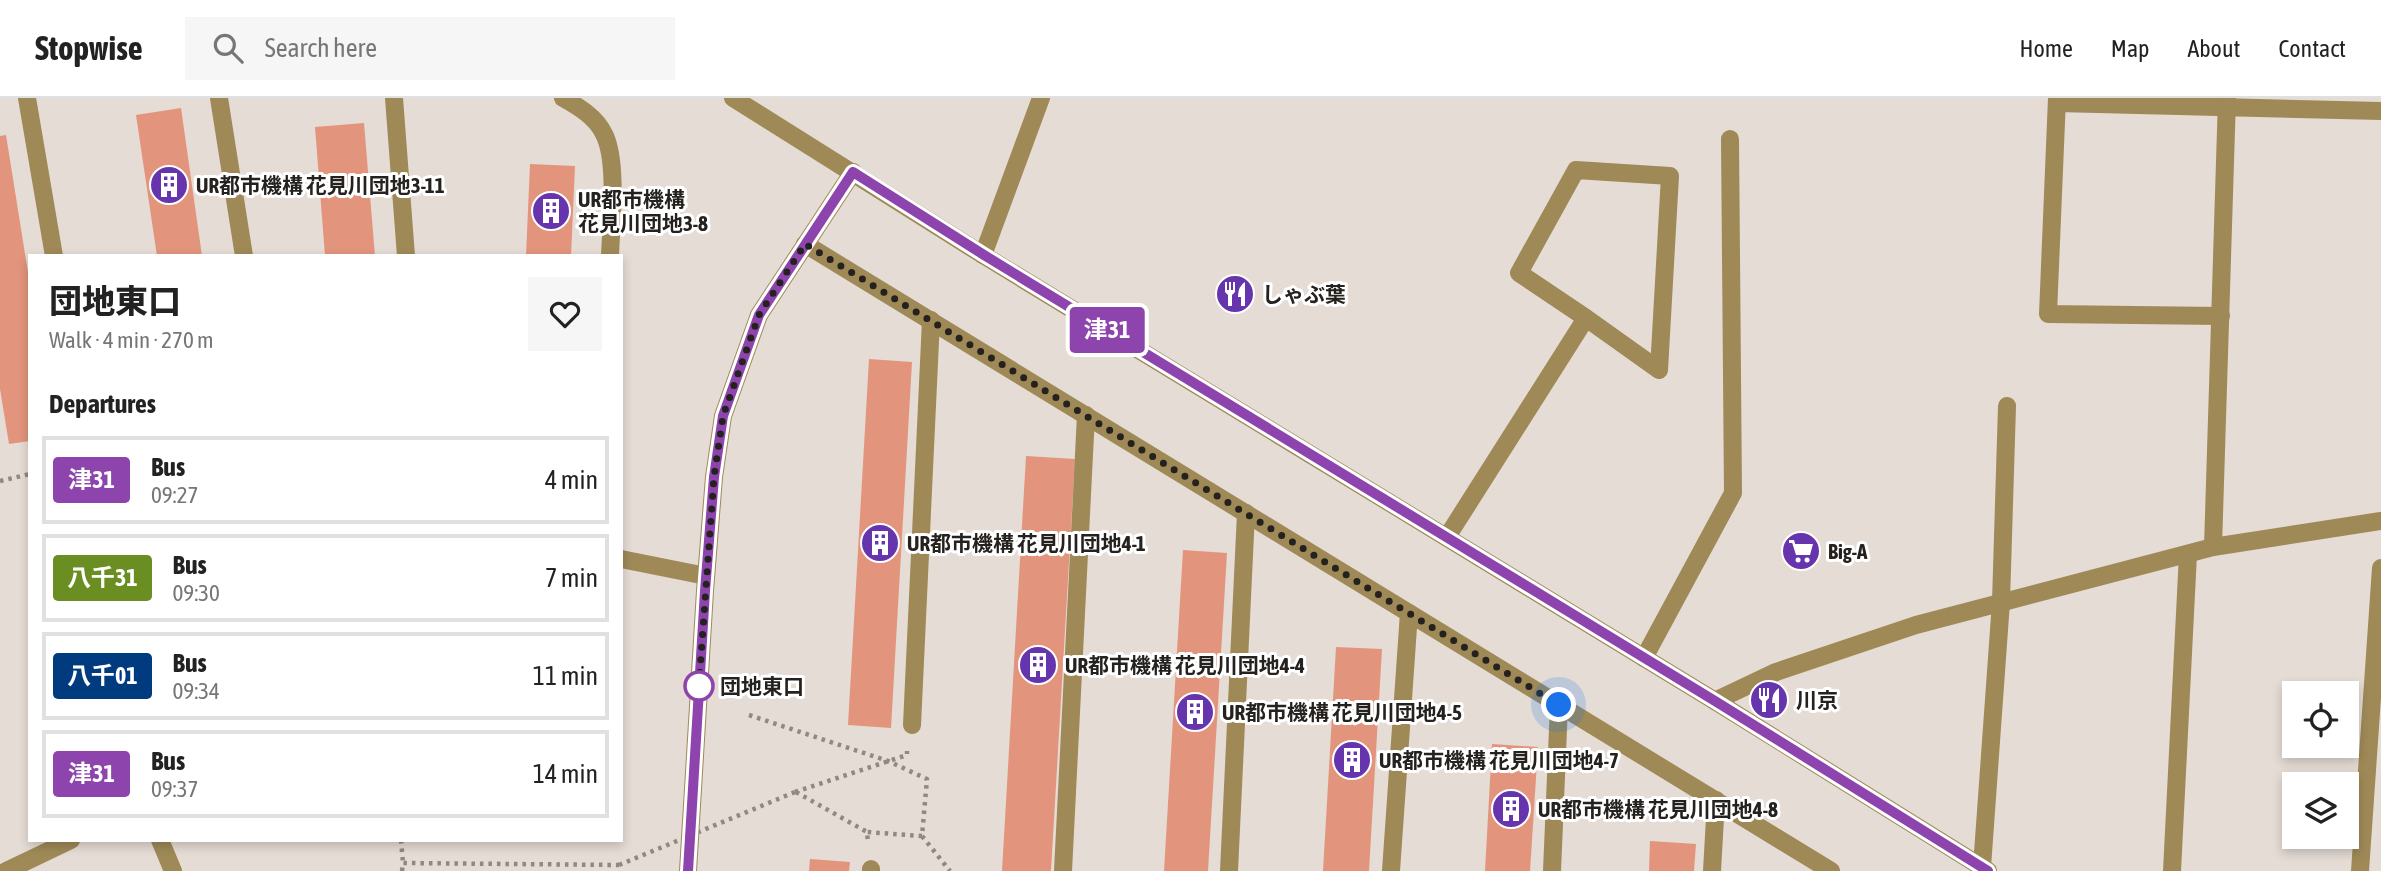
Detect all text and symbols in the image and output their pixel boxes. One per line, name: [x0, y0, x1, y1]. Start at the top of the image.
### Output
search box: [185, 17, 675, 80]
text: Stopwise: [35, 29, 143, 67]
icon: search: [209, 29, 247, 67]
text: Search here: [265, 33, 377, 63]
text: Home: [2019, 35, 2073, 62]
text: Map: [2111, 35, 2149, 62]
text: About: [2187, 35, 2240, 62]
text: Contact: [2278, 35, 2346, 62]
building icon: UR都市機構 花見川団地3-11: [148, 164, 190, 206]
place label: UR都市機構 花見川団地3-11: [196, 173, 445, 197]
place label: UR都市機構 花見川団地3-8: [578, 187, 708, 235]
building icon: UR都市機構 花見川団地3-8: [530, 190, 572, 232]
restaurant icon: しゃぶ葉: [1214, 273, 1256, 315]
button: heart: [528, 277, 602, 351]
text: 団地東口: [49, 282, 181, 320]
place label: しゃぶ葉: [1262, 282, 1346, 306]
line badge: 津31: [1067, 307, 1147, 353]
text: 津31: [1084, 316, 1130, 343]
text: Walk · 4 min · 270 m: [49, 327, 213, 353]
text: Departures: [49, 389, 156, 419]
text: Bus: [151, 452, 185, 482]
text: 4 min: [545, 465, 598, 495]
text: 津31: [68, 466, 115, 493]
text: 09:27: [151, 482, 198, 508]
building icon: UR都市機構 花見川団地4-1: [859, 522, 901, 564]
supermarket icon: Big-A: [1780, 530, 1822, 572]
place label: UR都市機構 花見川団地4-1: [907, 531, 1146, 555]
place label: Big-A: [1828, 539, 1868, 563]
text: Bus: [173, 550, 207, 580]
text: 7 min: [545, 563, 598, 593]
text: 八千31: [67, 564, 138, 591]
text: 09:30: [173, 580, 220, 606]
building icon: UR都市機構 花見川団地4-4: [1017, 644, 1059, 686]
text: Bus: [173, 648, 207, 678]
place label: UR都市機構 花見川団地4-4: [1065, 653, 1305, 677]
text: 11 min: [533, 661, 598, 691]
text: 八千01: [67, 662, 138, 689]
marker: 団地東口: [684, 671, 714, 701]
place label: 団地東口: [720, 674, 804, 698]
text: 09:34: [173, 678, 220, 704]
restaurant icon: 川京: [1748, 679, 1790, 721]
map controls: [2282, 681, 2359, 849]
button: locate: [2282, 681, 2359, 758]
your location: [1541, 687, 1576, 722]
place label: 川京: [1796, 688, 1838, 712]
building icon: UR都市機構 花見川団地4-5: [1174, 691, 1216, 733]
place label: UR都市機構 花見川団地4-5: [1222, 700, 1462, 724]
building icon: UR都市機構 花見川団地4-7: [1331, 739, 1373, 781]
text: Bus: [151, 746, 185, 776]
place label: UR都市機構 花見川団地4-7: [1379, 748, 1619, 772]
text: 14 min: [533, 759, 598, 789]
text: 津31: [68, 760, 115, 787]
button: layers: [2282, 772, 2359, 849]
text: 09:37: [151, 776, 198, 802]
building icon: UR都市機構 花見川団地4-8: [1490, 788, 1532, 830]
place label: UR都市機構 花見川団地4-8: [1538, 797, 1778, 821]

